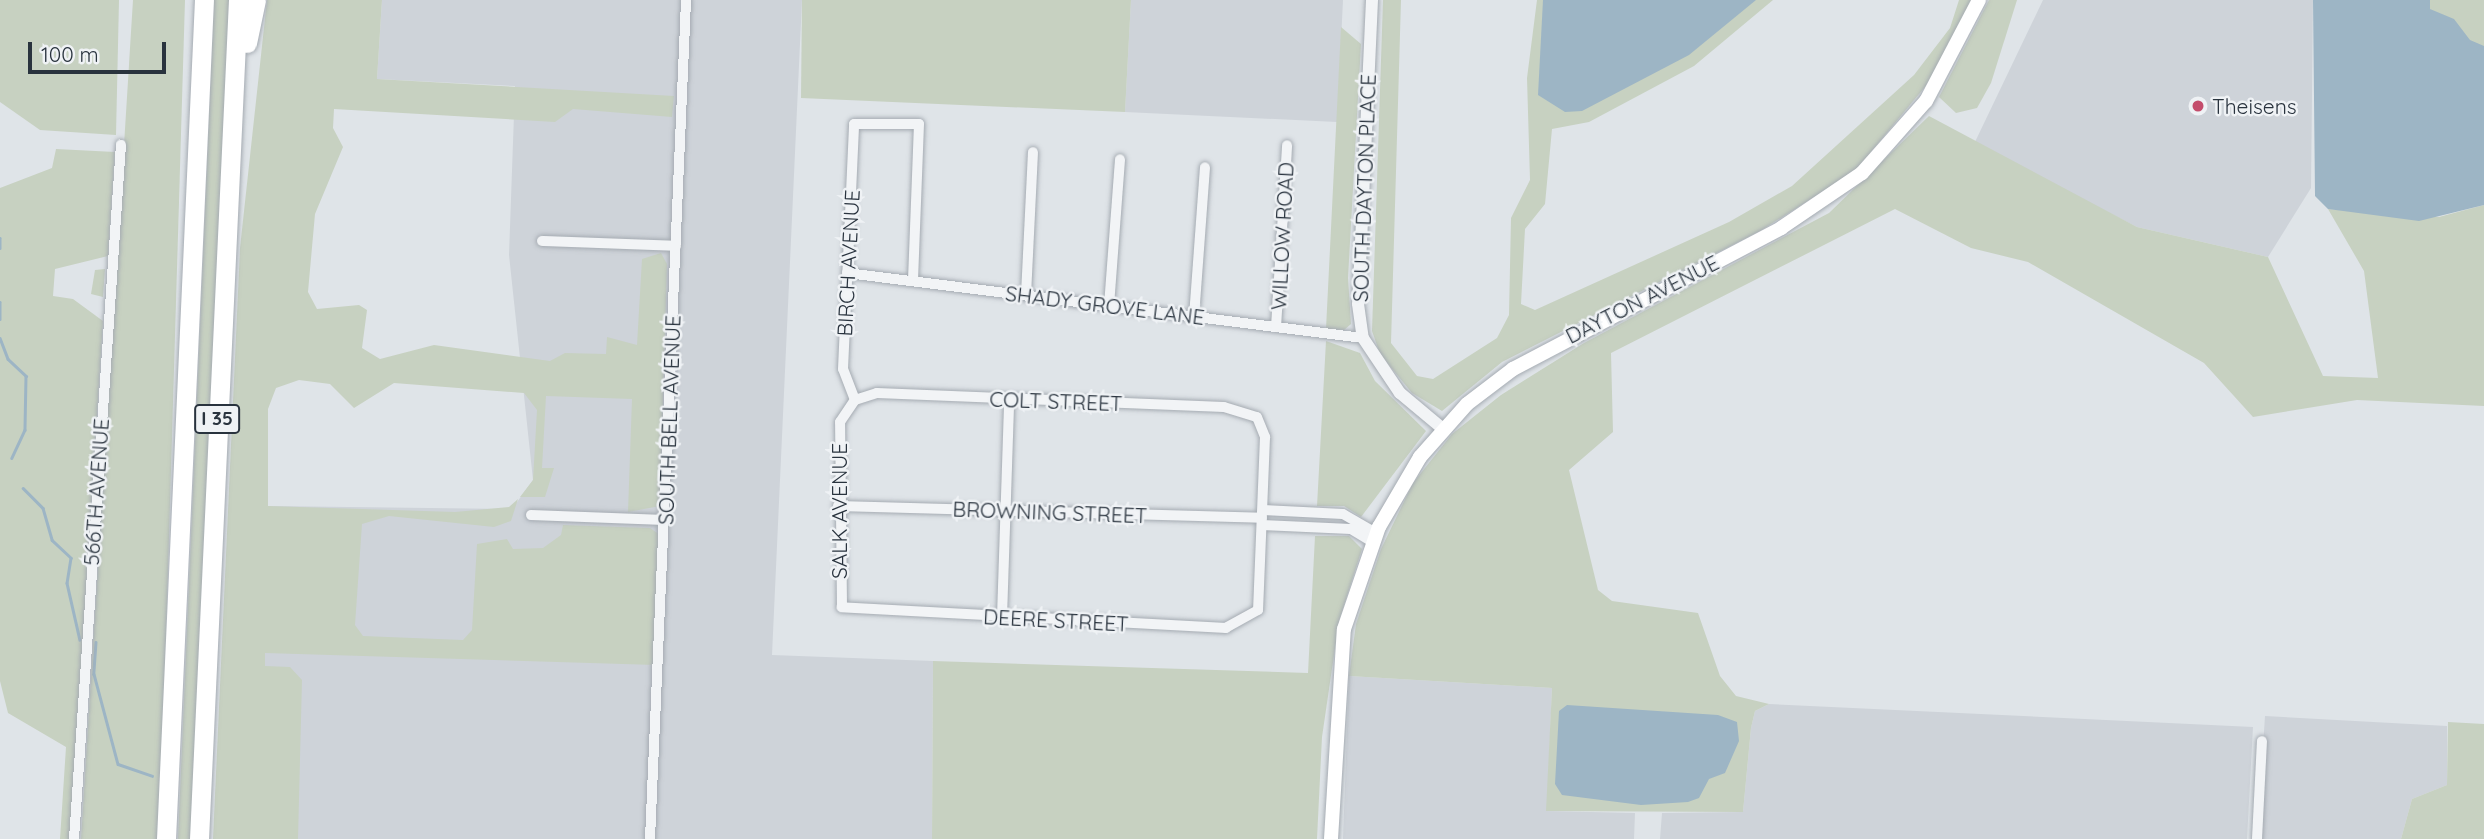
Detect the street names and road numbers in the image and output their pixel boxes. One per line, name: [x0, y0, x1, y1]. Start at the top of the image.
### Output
street label: SOUTH DAYTON PLACE: [1347, 74, 1381, 302]
street label: WILLOW ROAD: [1266, 161, 1298, 311]
street label: BIRCH AVENUE: [832, 189, 864, 337]
street label: DAYTON AVENUE: [1561, 249, 1723, 349]
street label: SHADY GROVE LANE: [1004, 280, 1206, 330]
street label: SOUTH BELL AVENUE: [653, 315, 685, 525]
street label: COLT STREET: [989, 386, 1123, 416]
road number: I 35: [192, 404, 242, 434]
street label: 566TH AVENUE: [78, 418, 114, 566]
street label: SALK AVENUE: [826, 443, 852, 579]
street label: BROWNING STREET: [952, 496, 1148, 528]
street label: DEERE STREET: [983, 604, 1129, 636]

